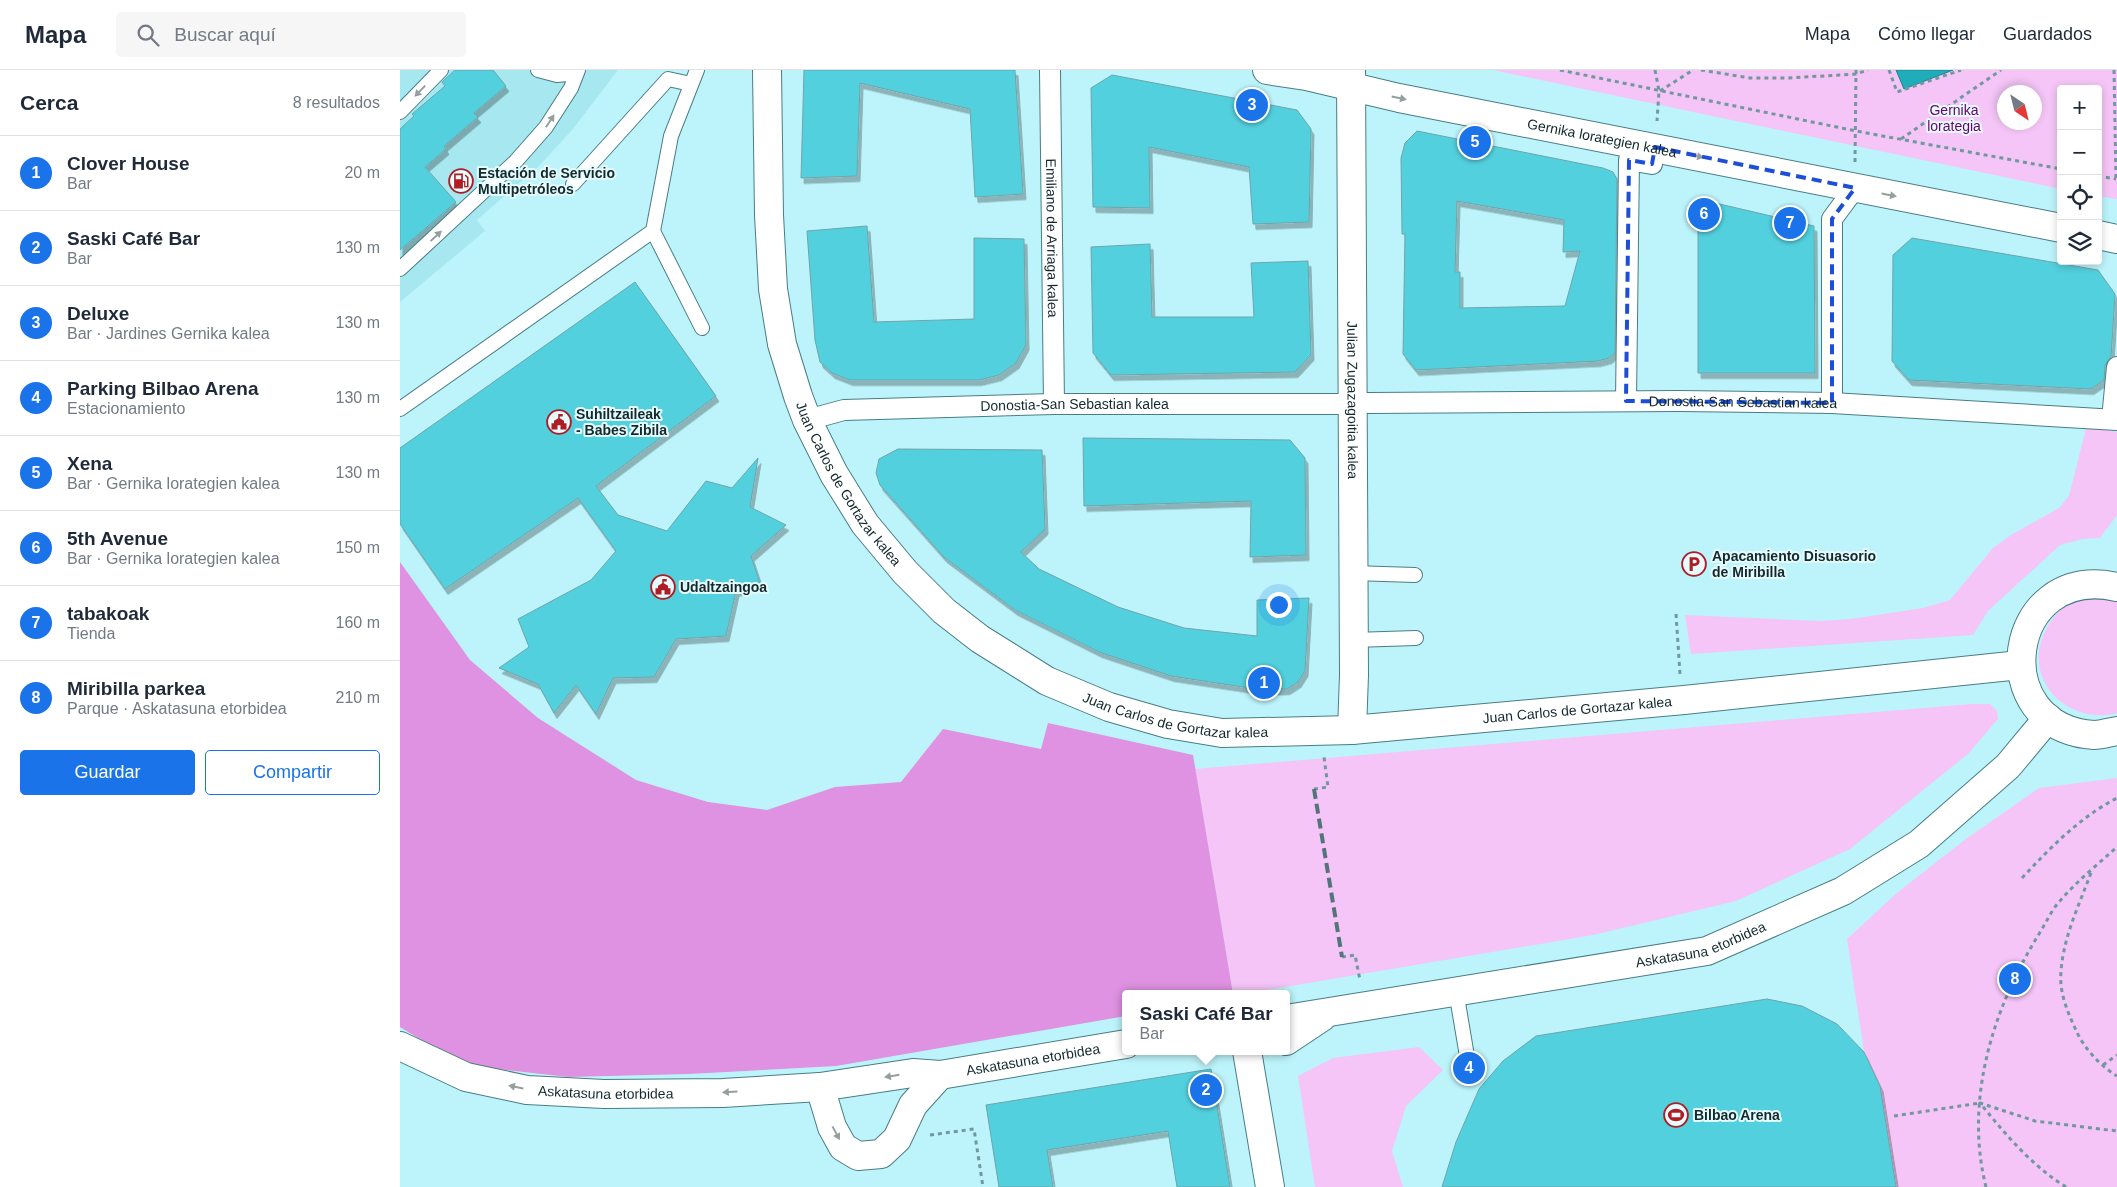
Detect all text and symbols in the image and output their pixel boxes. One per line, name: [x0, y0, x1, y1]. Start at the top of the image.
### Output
search box: [116, 12, 466, 57]
text: Mapa: [25, 21, 86, 48]
icon: search: [134, 21, 162, 49]
text: Buscar aquí: [174, 24, 276, 45]
text: Mapa: [1805, 24, 1850, 44]
text: Cómo llegar: [1878, 24, 1975, 44]
text: Guardados: [2003, 24, 2092, 44]
one-way arrow: [414, 85, 426, 97]
north arrow: [1997, 85, 2042, 130]
map controls: [2057, 85, 2102, 265]
button: +: [2057, 85, 2102, 130]
pin: 3: [1236, 86, 1268, 124]
text: Cerca: [20, 91, 78, 114]
text: 8 resultados: [293, 94, 380, 111]
one-way arrow: [1391, 94, 1406, 102]
park label: Gernika lorategia: [1927, 102, 1981, 134]
one-way arrow: [545, 114, 555, 127]
street label: Gernika lorategien kalea: [1526, 115, 1678, 160]
pin: 5: [1459, 123, 1491, 161]
button: −: [2057, 130, 2102, 175]
one-way arrow: [1688, 152, 1704, 160]
text: Clover House: [67, 153, 189, 174]
street label: Emiliano de Arriaga kalea: [1043, 158, 1061, 318]
text: 1: [32, 164, 40, 181]
text: 20 m: [344, 164, 380, 181]
place label: Estación de Servicio Multipetróleos: [478, 165, 615, 197]
fuel station icon: Estación de Servicio Multipetróleos: [448, 168, 474, 194]
text: Bar: [67, 175, 92, 192]
button: locate: [2057, 175, 2102, 220]
one-way arrow: [1882, 191, 1898, 199]
pin: 6: [1688, 195, 1720, 233]
pin: 7: [1774, 204, 1806, 242]
button: layers: [2057, 220, 2102, 265]
text: Saski Café Bar: [67, 228, 200, 249]
one-way arrow: [430, 230, 442, 242]
text: 2: [32, 239, 40, 256]
text: 130 m: [336, 239, 380, 256]
text: Bar: [67, 250, 92, 267]
text: Deluxe: [67, 303, 129, 324]
text: 3: [32, 314, 40, 331]
text: 130 m: [336, 314, 380, 331]
street label: Julian Zugazagoitia kalea: [1344, 321, 1361, 479]
text: Bar · Jardines Gernika kalea: [67, 325, 270, 342]
text: Parking Bilbao Arena: [67, 378, 258, 399]
text: 4: [32, 389, 40, 406]
text: 130 m: [336, 389, 380, 406]
street label: Donostia-San Sebastian kalea: [1649, 393, 1838, 411]
street label: Donostia-San Sebastian kalea: [980, 396, 1169, 414]
street label: Juan Carlos de Gortazar kalea: [793, 399, 905, 569]
text: Estacionamiento: [67, 400, 185, 417]
place label: Suhiltzaileak - Babes Zibila: [576, 406, 667, 438]
public building icon: Suhiltzaileak - Babes Zibila: [546, 409, 572, 435]
text: Xena: [67, 453, 112, 474]
text: 5: [32, 464, 40, 481]
text: 130 m: [336, 464, 380, 481]
text: Bar · Gernika lorategien kalea: [67, 475, 280, 492]
text: 5th Avenue: [67, 528, 168, 549]
text: 6: [32, 539, 40, 556]
text: 150 m: [336, 539, 380, 556]
place label: Apacamiento Disuasorio de Miribilla: [1712, 548, 1876, 580]
text: Bar · Gernika lorategien kalea: [67, 550, 280, 567]
parking icon: Apacamiento Disuasorio de Miribilla: [1681, 551, 1707, 577]
public building icon: Udaltzaingoa: [650, 574, 676, 600]
place label: Udaltzaingoa: [680, 579, 767, 595]
your location: [1266, 592, 1292, 618]
text: tabakoak: [67, 603, 149, 624]
text: 7: [32, 614, 40, 631]
text: 160 m: [336, 614, 380, 631]
text: Tienda: [67, 625, 115, 642]
pin: 1: [1248, 664, 1280, 702]
text: Miribilla parkea: [67, 678, 205, 699]
text: 8: [32, 689, 40, 706]
text: 210 m: [336, 689, 380, 706]
street label: Juan Carlos de Gortazar kalea: [1080, 689, 1269, 741]
street label: Juan Carlos de Gortazar kalea: [1482, 693, 1673, 726]
text: Parque · Askatasuna etorbidea: [67, 700, 287, 717]
button: Guardar: [20, 750, 195, 795]
button: Compartir: [205, 750, 380, 795]
street label: Askatasuna etorbidea: [1634, 918, 1768, 970]
pin: 8: [1999, 960, 2031, 998]
popup: [1122, 990, 1290, 1055]
text: Saski Café Bar: [1139, 1003, 1273, 1024]
text: Bar: [1139, 1025, 1164, 1042]
street label: Askatasuna etorbidea: [965, 1040, 1101, 1079]
pin: 4: [1453, 1049, 1485, 1087]
pin: 2: [1190, 1071, 1222, 1109]
one-way arrow: [883, 1072, 899, 1080]
one-way arrow: [507, 1083, 523, 1091]
street label: Askatasuna etorbidea: [537, 1083, 674, 1102]
one-way arrow: [722, 1089, 738, 1097]
sports icon: Bilbao Arena: [1663, 1102, 1689, 1128]
place label: Bilbao Arena: [1694, 1107, 1780, 1123]
one-way arrow: [832, 1126, 840, 1140]

